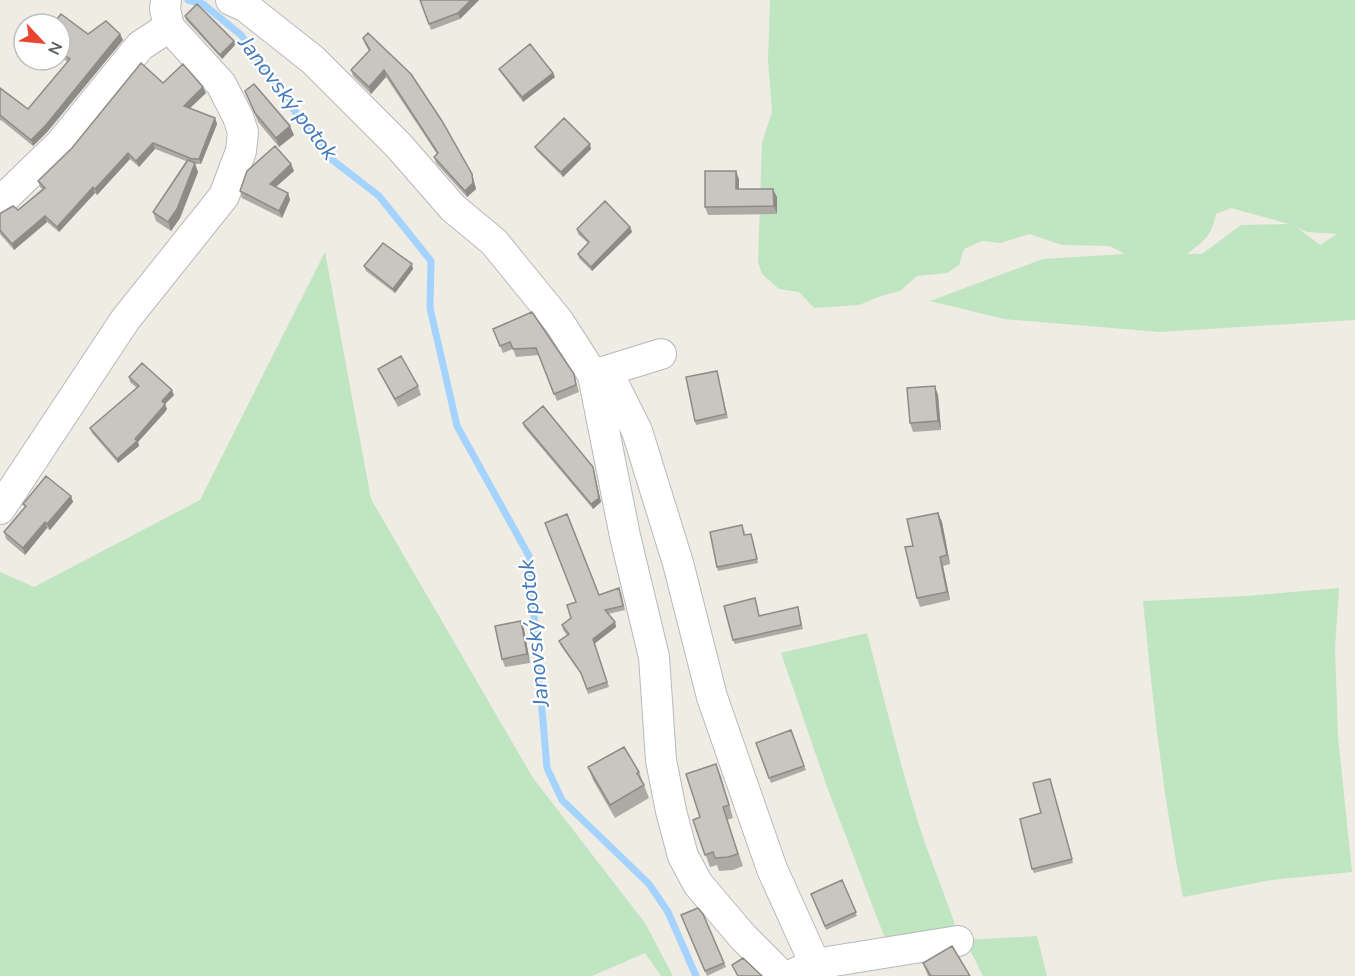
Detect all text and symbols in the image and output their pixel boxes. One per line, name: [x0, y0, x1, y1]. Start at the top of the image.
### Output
north arrow: [12, 12, 72, 72]
water label: Janovský potok: [231, 29, 345, 167]
text: N: [42, 38, 67, 58]
water label: Janovský potok: [511, 557, 557, 709]

